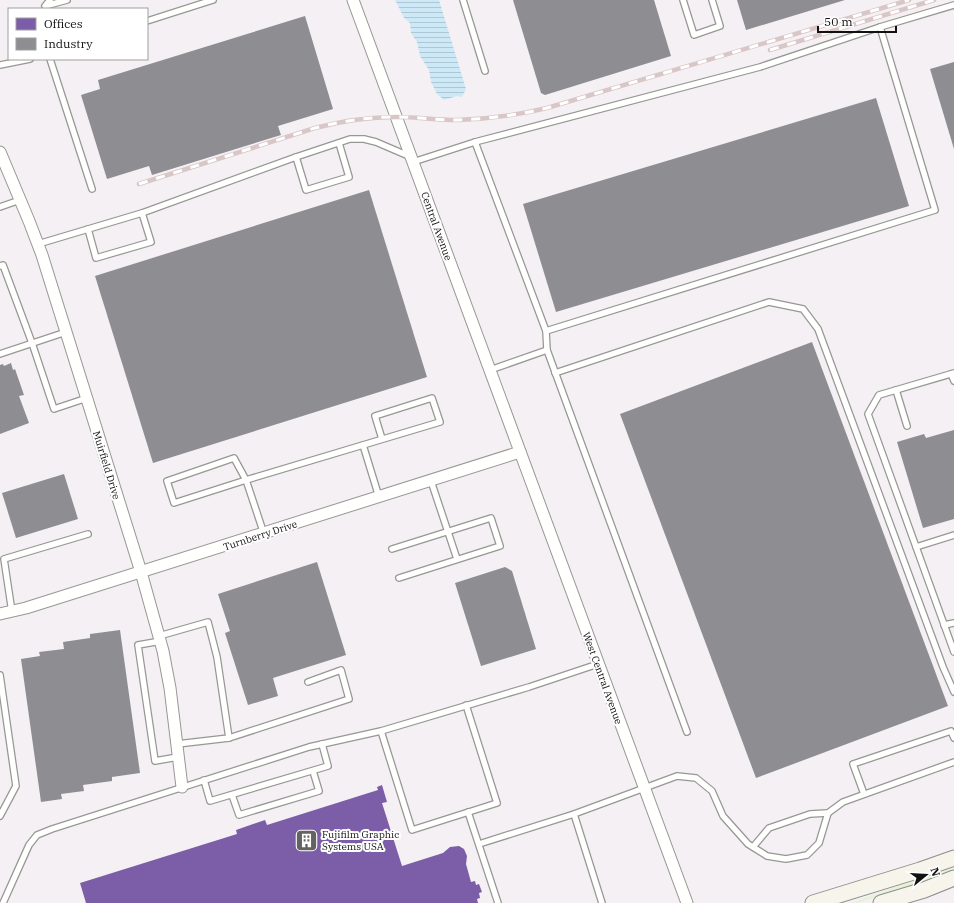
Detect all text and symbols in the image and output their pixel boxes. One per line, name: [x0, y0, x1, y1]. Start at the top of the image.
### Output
legend: [8, 8, 148, 60]
scale bar: [818, 8, 896, 34]
text: 50 m: [824, 14, 853, 29]
text: Offices: [44, 16, 83, 31]
text: Industry: [44, 36, 93, 51]
street label: Central Avenue: [418, 190, 455, 262]
street label: Muirfield Drive: [90, 429, 123, 501]
street label: Turnberry Drive: [222, 517, 299, 554]
street label: West Central Avenue: [580, 630, 625, 726]
building icon: Fujifilm Graphic Systems USA: [293, 827, 319, 853]
place label: Fujifilm Graphic Systems USA: [322, 828, 399, 853]
north arrow: [906, 855, 946, 895]
text: N: [928, 866, 944, 878]

